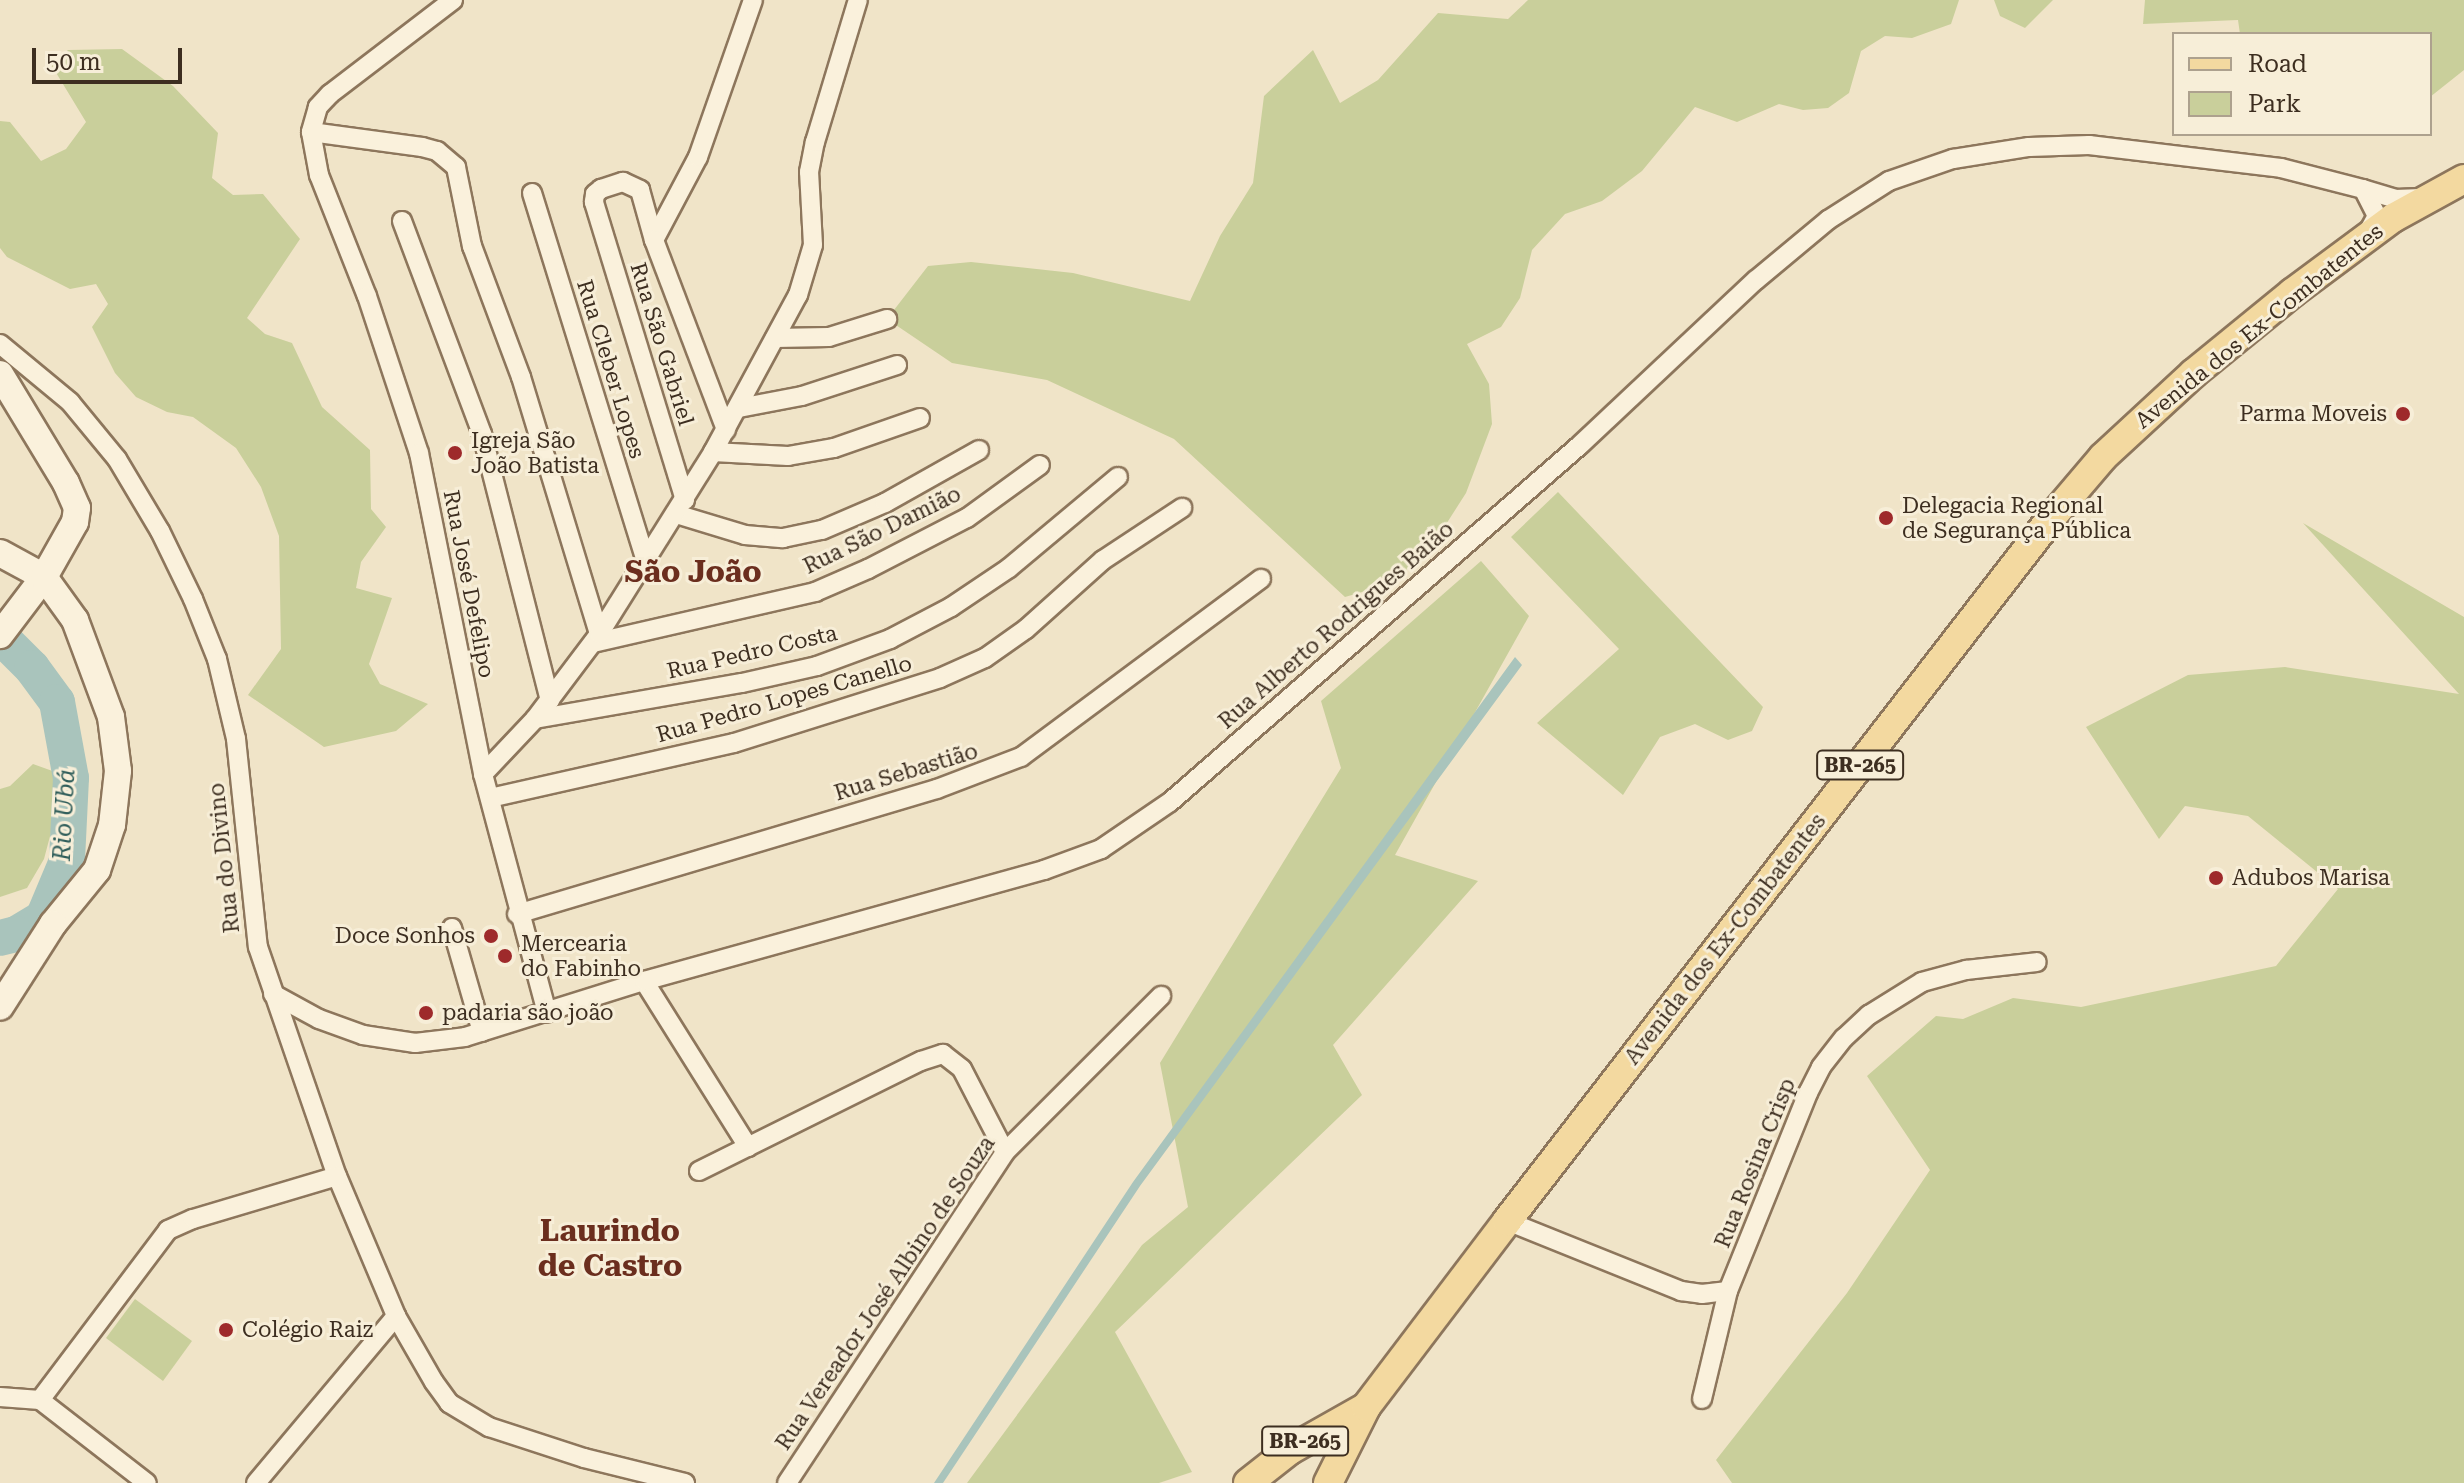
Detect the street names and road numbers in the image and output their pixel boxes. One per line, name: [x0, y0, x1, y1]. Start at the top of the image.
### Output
street label: Avenida dos Ex-Combatentes: [2130, 218, 2388, 434]
street label: Rua São Gabriel: [625, 259, 699, 429]
street label: Rua Cleber Lopes: [571, 276, 651, 462]
street label: Rua São Damião: [799, 480, 965, 580]
street label: Rua José Defelipo: [438, 488, 500, 680]
street label: Rua Alberto Rodrigues Baião: [1213, 516, 1459, 734]
street label: Rua Pedro Costa: [664, 620, 840, 684]
street label: Rua Pedro Lopes Canello: [653, 650, 915, 748]
street label: Rua Sebastião: [831, 738, 981, 806]
road number: BR-265: [1816, 749, 1904, 781]
street label: Rua do Divino: [203, 782, 245, 934]
street label: Avenida dos Ex-Combatentes: [1619, 808, 1831, 1070]
street label: Rua Rosina Crisp: [1709, 1074, 1801, 1252]
street label: Rua Vereador José Albino de Souza: [770, 1131, 1000, 1455]
road number: BR-265: [1261, 1425, 1349, 1457]

